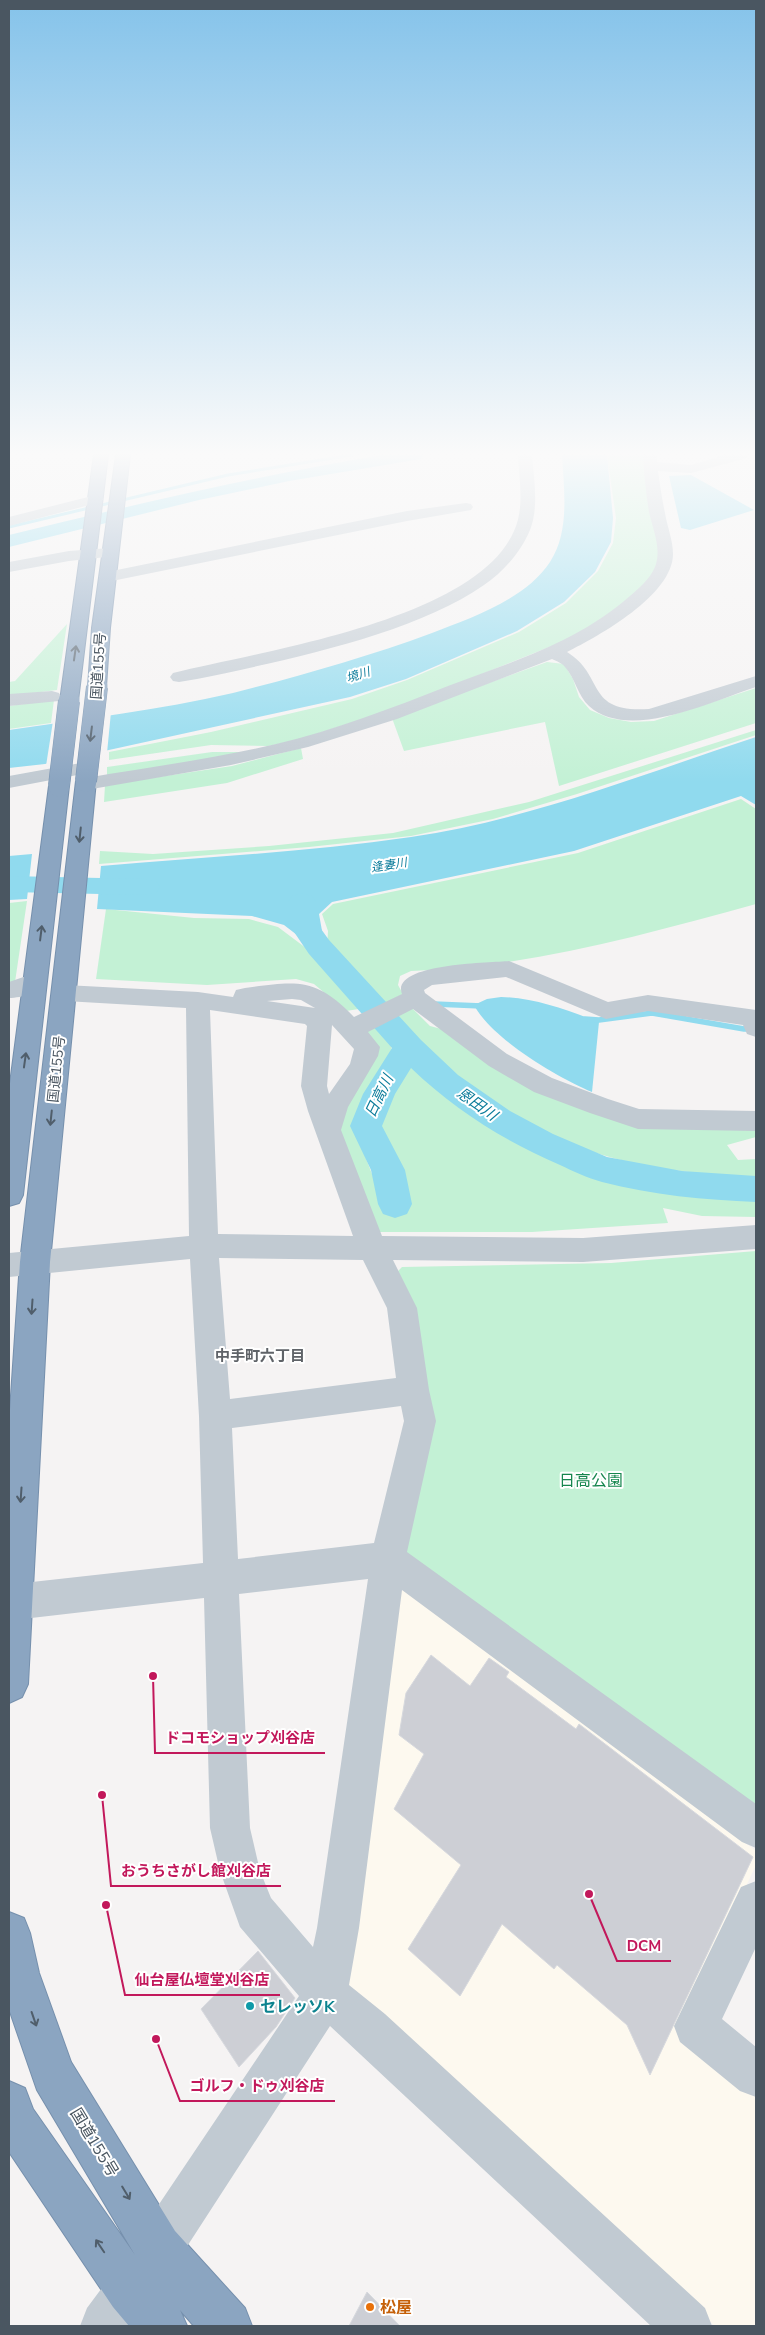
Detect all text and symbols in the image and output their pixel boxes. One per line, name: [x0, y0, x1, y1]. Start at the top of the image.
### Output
street label: 国道155号: [87, 632, 110, 700]
one-way arrow: [70, 645, 80, 661]
water label: 境川: [344, 663, 374, 686]
one-way arrow: [86, 726, 96, 742]
one-way arrow: [75, 827, 85, 843]
water label: 逢妻川: [370, 854, 410, 876]
one-way arrow: [36, 925, 46, 941]
street label: 国道155号: [44, 1035, 69, 1103]
one-way arrow: [20, 1052, 30, 1068]
water label: 日高川: [360, 1070, 399, 1121]
water label: 恩田川: [453, 1083, 503, 1126]
one-way arrow: [46, 1110, 56, 1126]
one-way arrow: [28, 1299, 37, 1315]
district label: 中手町六丁目: [215, 1346, 305, 1366]
park label: 日高公園: [559, 1470, 623, 1492]
one-way arrow: [16, 1486, 25, 1502]
callout: ドコモショップ刈谷店: [155, 1723, 325, 1753]
text: ドコモショップ刈谷店: [165, 1728, 315, 1748]
callout: おうちさがし館刈谷店: [111, 1856, 281, 1886]
text: おうちさがし館刈谷店: [121, 1861, 271, 1881]
callout: DCM: [617, 1931, 671, 1961]
text: DCM: [627, 1936, 661, 1956]
callout: 仙台屋仏壇堂刈谷店: [125, 1965, 280, 1995]
text: 仙台屋仏壇堂刈谷店: [134, 1970, 270, 1990]
place label: セレッソK: [260, 1996, 336, 2018]
marker: セレッソK: [244, 2000, 256, 2012]
one-way arrow: [30, 2011, 39, 2027]
callout: ゴルフ・ドゥ刈谷店: [180, 2071, 335, 2101]
text: ゴルフ・ドゥ刈谷店: [189, 2076, 325, 2096]
street label: 国道155号: [65, 2104, 123, 2181]
one-way arrow: [121, 2186, 131, 2200]
one-way arrow: [95, 2240, 105, 2254]
place label: 松屋: [380, 2297, 412, 2319]
marker: 松屋: [364, 2301, 376, 2313]

